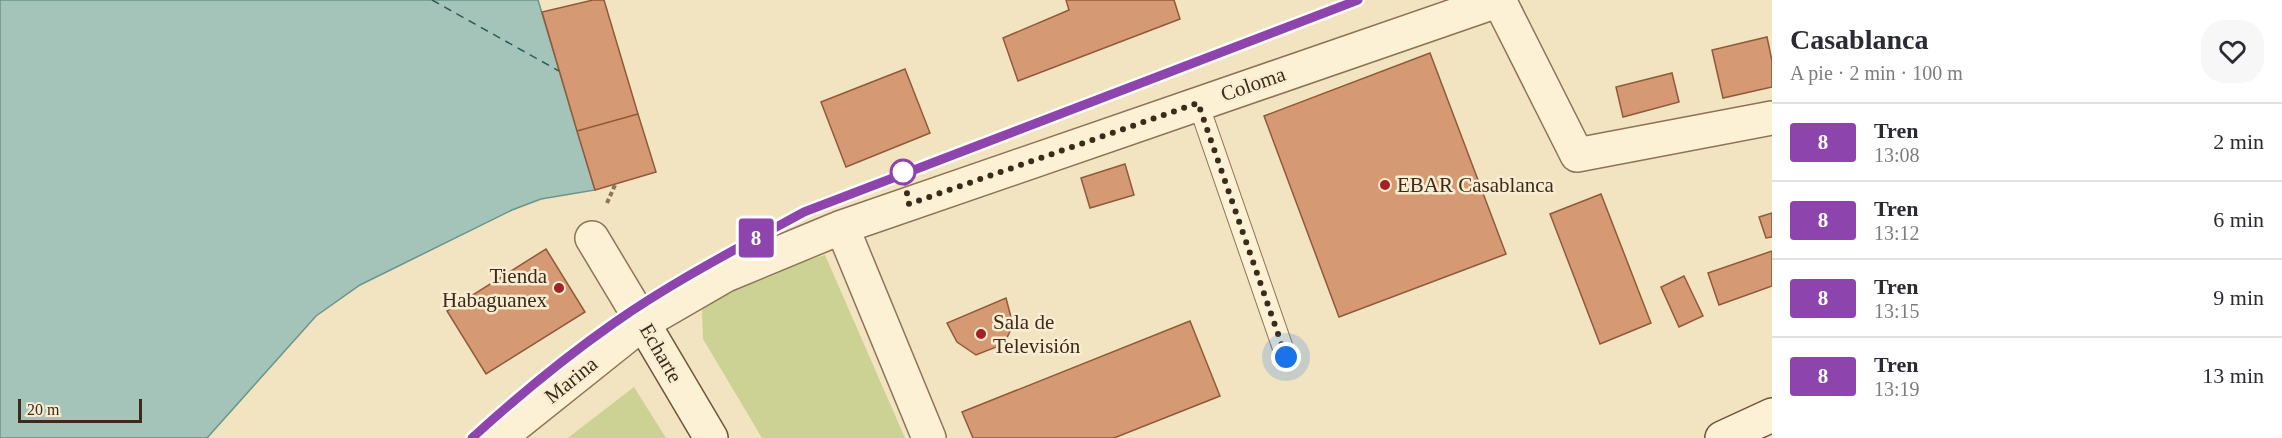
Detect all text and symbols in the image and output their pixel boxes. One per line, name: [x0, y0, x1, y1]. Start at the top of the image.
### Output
button: heart: [2201, 20, 2264, 83]
text: Casablanca: [1790, 24, 1928, 55]
street label: Coloma: [1218, 62, 1289, 106]
text: A pie · 2 min · 100 m: [1790, 62, 1963, 84]
text: Tren: [1874, 118, 1918, 143]
text: 2 min: [2213, 129, 2264, 154]
text: 8: [1818, 130, 1828, 154]
text: 13:08: [1874, 144, 1920, 166]
unlabelled marker: [890, 159, 916, 185]
place label: EBAR Casablanca: [1397, 173, 1555, 197]
marker: EBAR Casablanca: [1378, 178, 1392, 192]
text: Tren: [1874, 196, 1918, 221]
text: 6 min: [2213, 207, 2264, 232]
text: 8: [1818, 208, 1828, 232]
line badge: 8: [736, 218, 776, 258]
text: 13:12: [1874, 222, 1920, 244]
text: 8: [751, 226, 761, 250]
place label: Tienda Habaguanex: [442, 264, 548, 312]
text: Tren: [1874, 274, 1918, 299]
marker: Tienda Habaguanex: [552, 281, 566, 295]
text: 9 min: [2213, 285, 2264, 310]
text: 8: [1818, 286, 1828, 310]
text: 13:15: [1874, 300, 1920, 322]
place label: Sala de Televisión: [993, 310, 1081, 358]
street label: Echarte: [635, 319, 687, 387]
marker: Sala de Televisión: [974, 327, 988, 341]
your location: [1271, 342, 1301, 372]
street label: Marina: [540, 351, 603, 408]
text: Tren: [1874, 352, 1918, 377]
text: 13 min: [2202, 363, 2264, 388]
text: 8: [1818, 364, 1828, 388]
text: 13:19: [1874, 378, 1920, 400]
scale bar: [18, 396, 142, 424]
text: 20 m: [27, 401, 59, 418]

